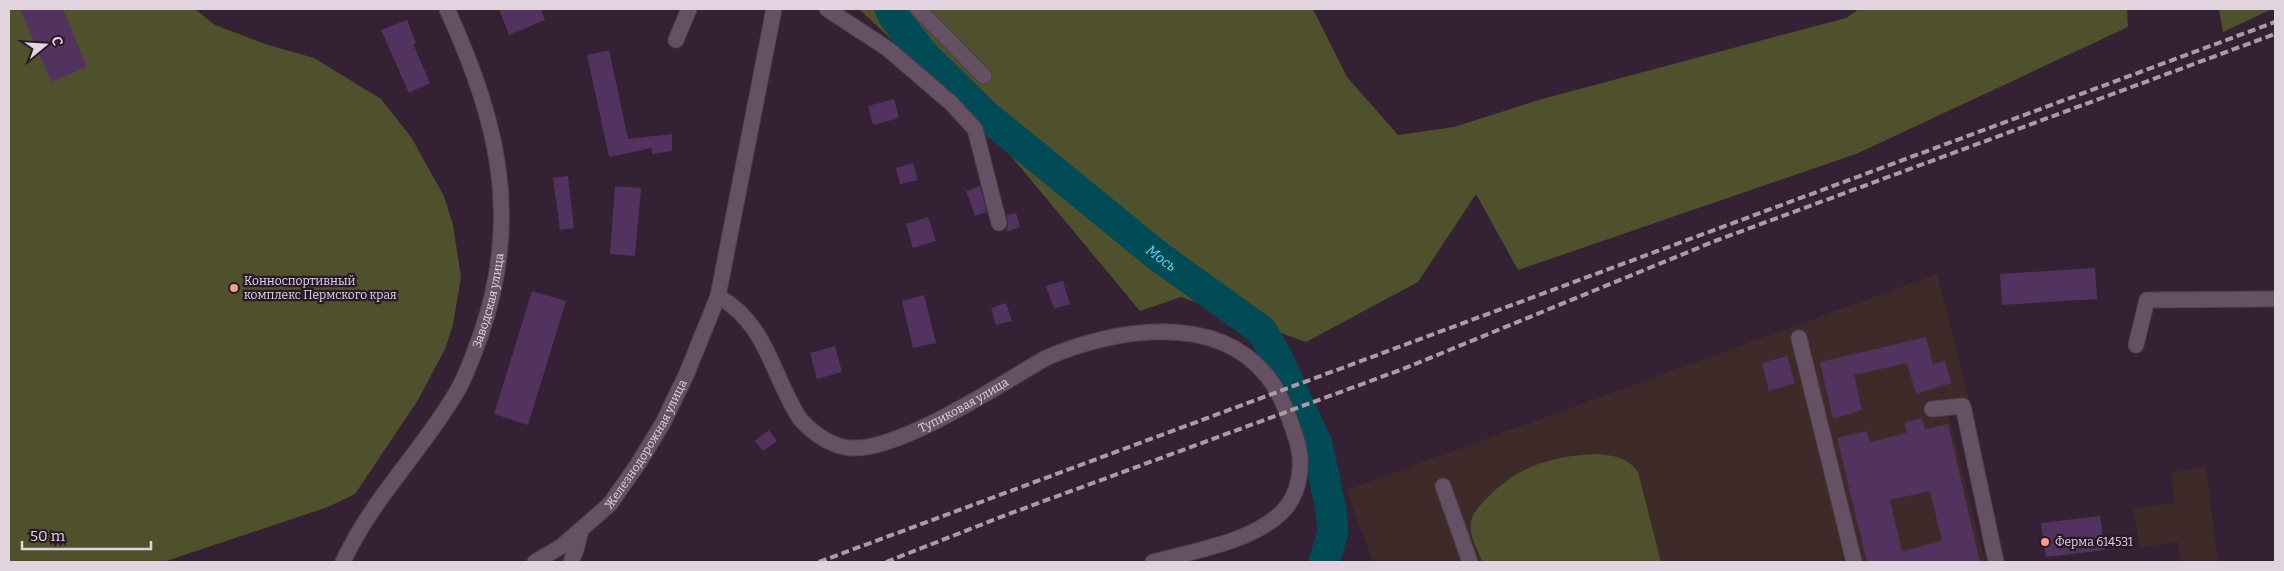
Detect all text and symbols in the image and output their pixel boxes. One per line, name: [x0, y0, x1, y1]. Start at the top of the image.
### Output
north arrow: [20, 20, 70, 70]
text: С: [47, 34, 66, 48]
water label: Мось: [1143, 241, 1180, 275]
street label: Заводская улица: [470, 252, 507, 350]
place label: Конноспортивный комплекс Пермского края: [244, 274, 397, 302]
marker: Конноспортивный комплекс Пермского края: [228, 282, 240, 294]
street label: Тупиковая улица: [916, 375, 1011, 435]
street label: Железнодорожная улица: [602, 377, 690, 512]
scale bar: [22, 518, 151, 550]
text: 50 m: [30, 527, 66, 545]
place label: Ферма 614531: [2055, 535, 2133, 549]
marker: Ферма 614531: [2039, 536, 2051, 548]

